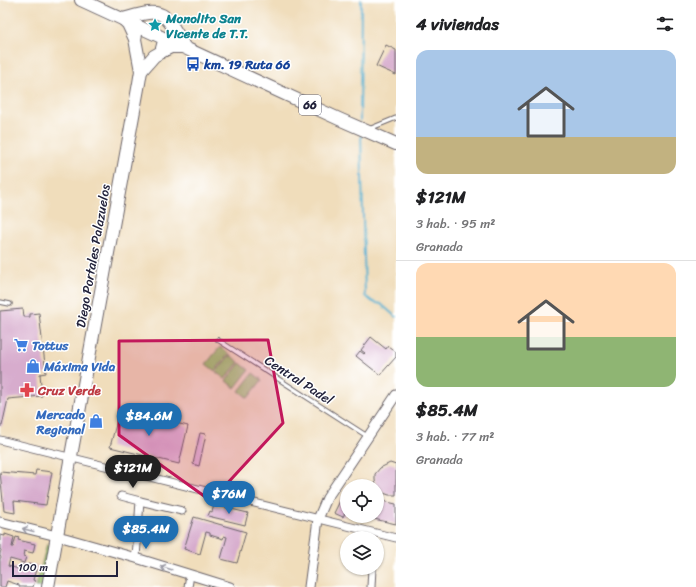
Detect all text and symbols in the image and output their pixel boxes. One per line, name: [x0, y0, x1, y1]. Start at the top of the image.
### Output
place label: Monolito San Vicente de T.T.: [165, 7, 249, 45]
text: 4 viviendas: [416, 9, 499, 39]
icon: filters: [654, 13, 676, 35]
place icon: Monolito San Vicente de T.T.: [147, 17, 163, 33]
place label: km. 19 Ruta 66: [203, 53, 291, 76]
bus stop icon: km. 19 Ruta 66: [185, 56, 201, 72]
icon: home: [510, 76, 582, 148]
road number: 66: [299, 95, 321, 115]
street label: Diego Portales Palazuelos: [69, 182, 117, 329]
text: $121M: [416, 182, 466, 212]
text: 3 hab. · 95 m²: [416, 212, 495, 235]
text: Granada: [416, 235, 463, 258]
icon: home: [510, 289, 582, 361]
place label: Tottus: [32, 334, 69, 357]
supermarket icon: Tottus: [13, 337, 29, 353]
street label: Central Padel: [260, 349, 338, 411]
place label: Máxima Vida: [43, 355, 116, 378]
shop icon: Máxima Vida: [25, 358, 41, 374]
place label: Cruz Verde: [37, 379, 102, 402]
pharmacy icon: Cruz Verde: [19, 382, 35, 398]
text: $85.4M: [416, 395, 478, 425]
place label: Mercado Regional: [35, 403, 86, 441]
pin: $84.6M: [116, 403, 182, 437]
text: $84.6M: [126, 404, 172, 427]
shop icon: Mercado Regional: [88, 413, 104, 429]
text: 3 hab. · 77 m²: [416, 425, 494, 448]
text: Granada: [416, 448, 463, 471]
pin: $121M: [105, 455, 161, 489]
text: $121M: [114, 456, 152, 479]
map controls: [340, 479, 384, 575]
button: locate: [340, 479, 384, 523]
pin: $76M: [205, 481, 253, 515]
text: $76M: [212, 482, 246, 505]
pin: $85.4M: [113, 516, 179, 550]
text: $85.4M: [122, 517, 170, 540]
one-way arrow: [22, 525, 35, 533]
button: layers: [340, 531, 384, 575]
text: 100 m: [18, 558, 48, 577]
scale bar: [12, 559, 118, 578]
one-way arrow: [160, 563, 172, 571]

